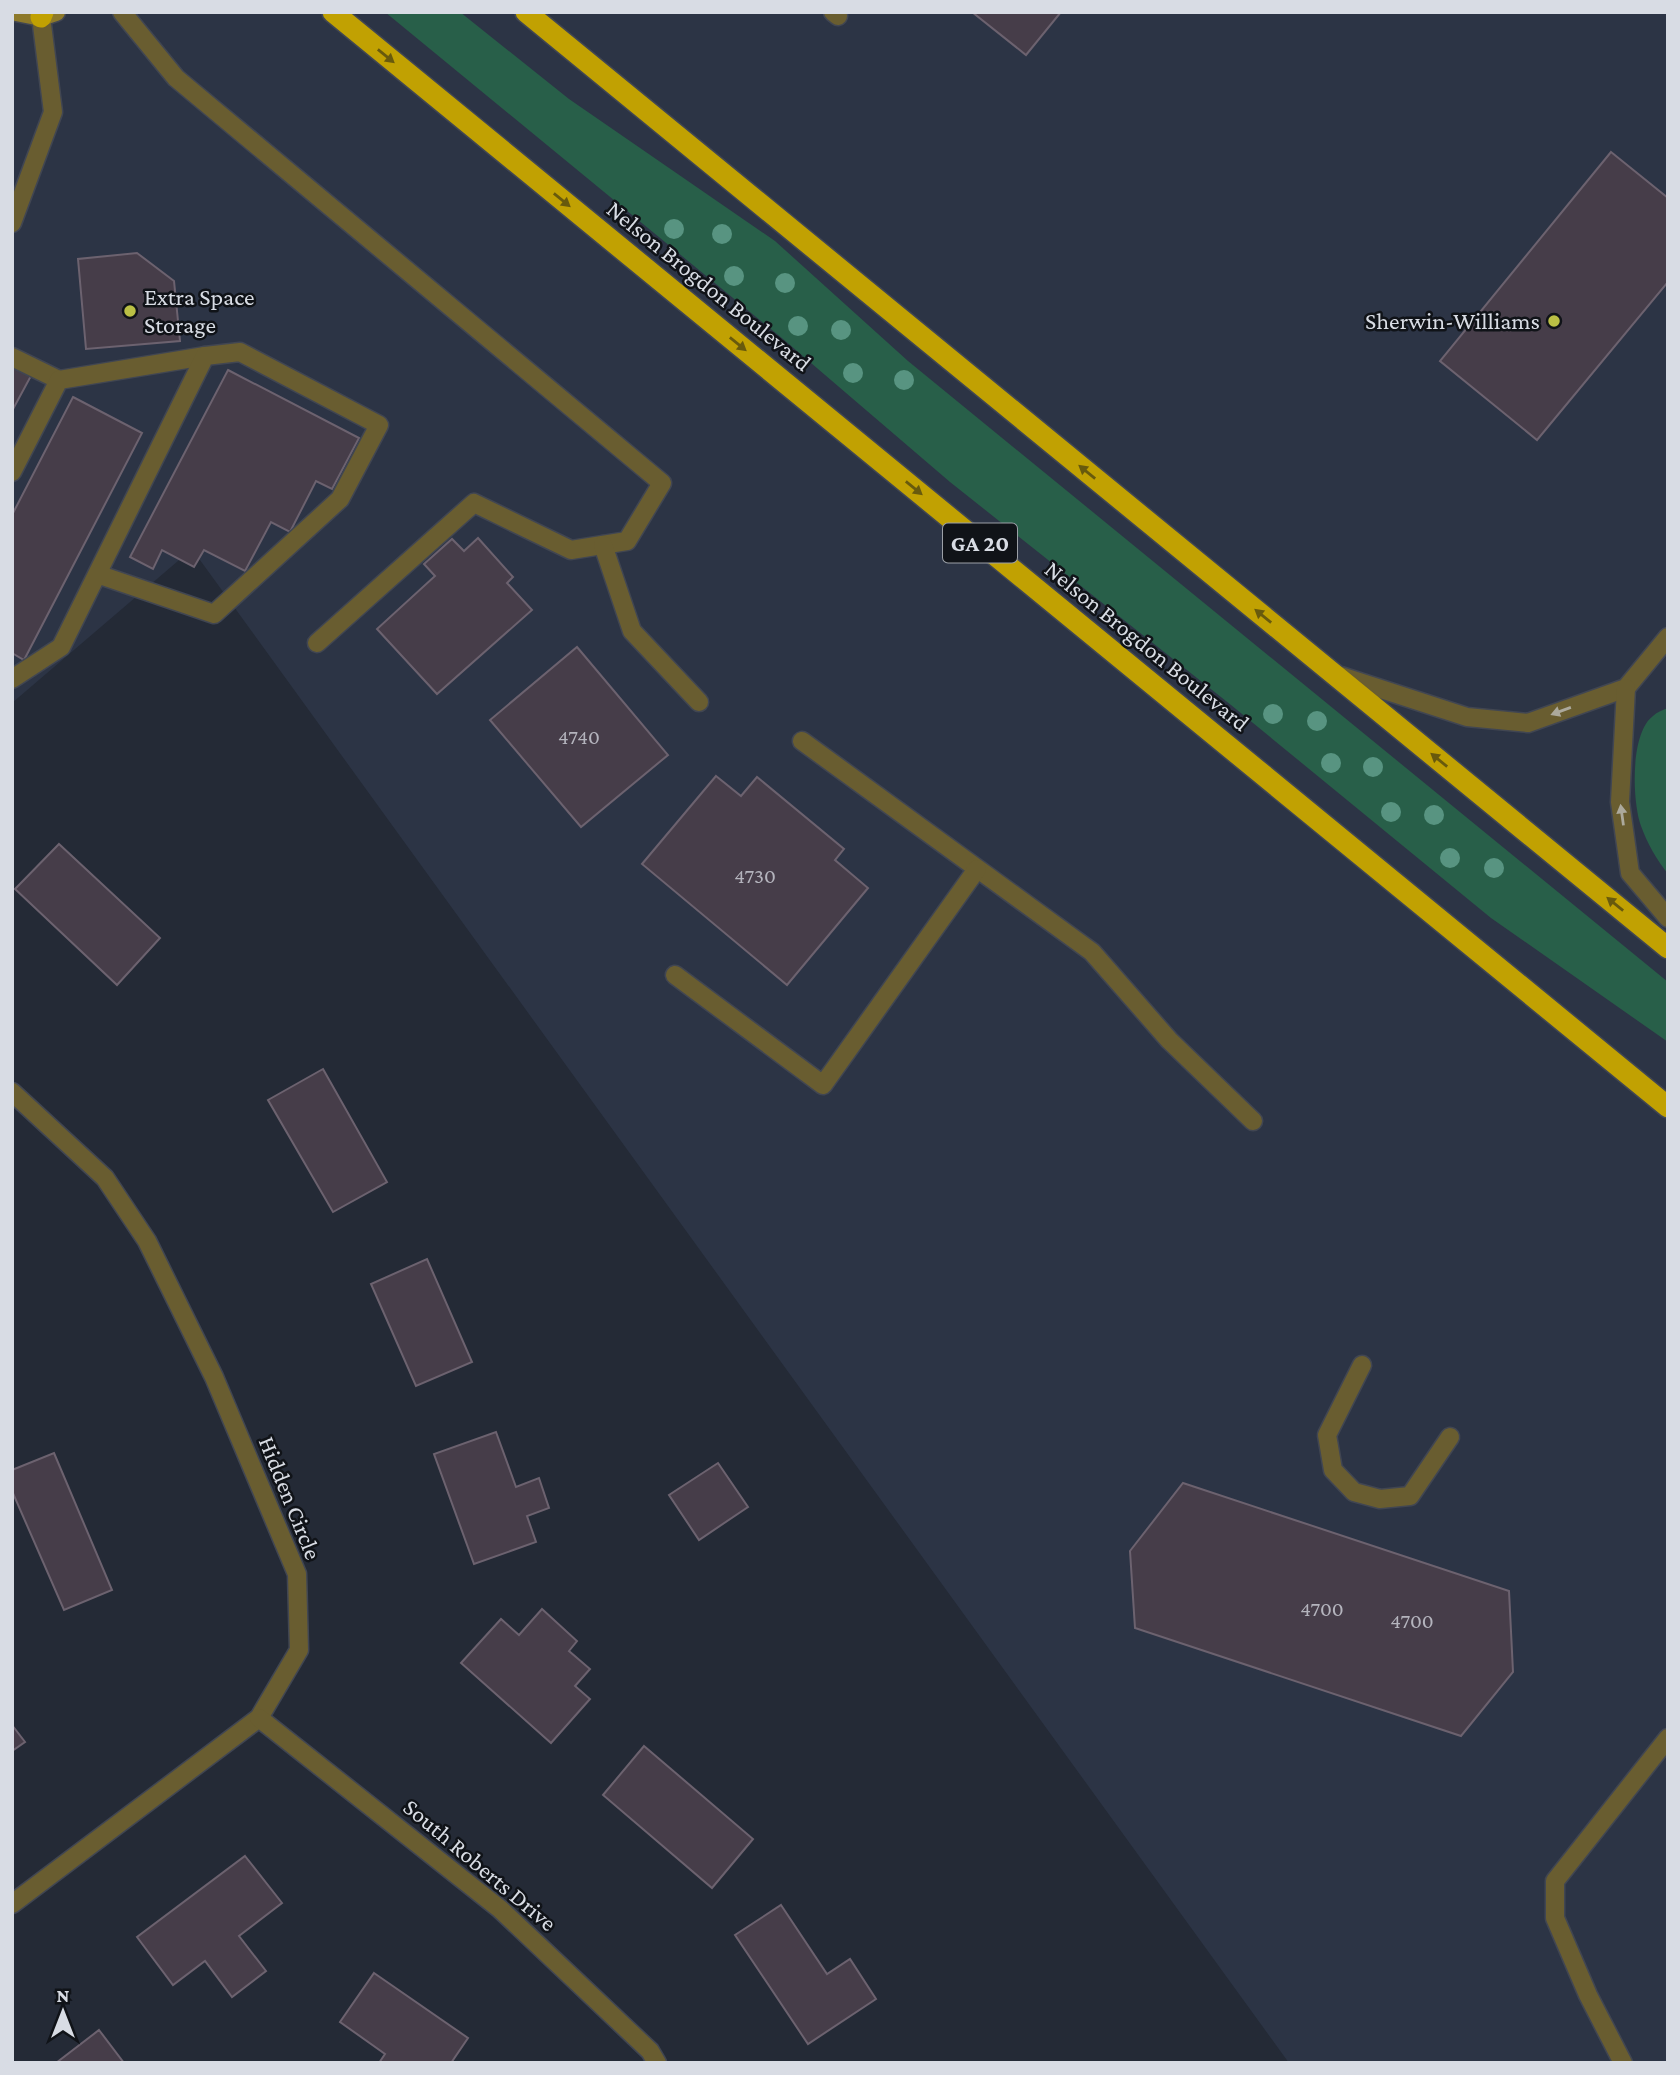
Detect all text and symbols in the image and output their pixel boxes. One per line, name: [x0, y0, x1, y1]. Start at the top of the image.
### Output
one-way arrow: [376, 48, 394, 63]
one-way arrow: [553, 192, 570, 207]
street label: Nelson Brogdon Boulevard: [602, 195, 817, 377]
place label: Extra Space Storage: [144, 283, 255, 338]
marker: Extra Space Storage: [122, 303, 138, 319]
place label: Sherwin-Williams: [1365, 307, 1540, 334]
marker: Sherwin-Williams: [1546, 313, 1562, 329]
one-way arrow: [729, 336, 746, 351]
one-way arrow: [1078, 464, 1096, 480]
one-way arrow: [904, 481, 922, 496]
road number: GA 20: [943, 524, 1017, 562]
street label: Nelson Brogdon Boulevard: [1040, 555, 1255, 737]
one-way arrow: [1254, 608, 1272, 624]
one-way arrow: [1551, 706, 1572, 717]
house number: 4740: [558, 725, 600, 749]
one-way arrow: [1430, 752, 1448, 768]
one-way arrow: [1616, 804, 1627, 826]
house number: 4730: [734, 864, 776, 888]
one-way arrow: [1606, 897, 1624, 912]
street label: Hidden Circle: [254, 1432, 327, 1563]
house number: 4700: [1300, 1597, 1344, 1621]
house number: 4700: [1390, 1609, 1434, 1633]
street label: South Roberts Drive: [398, 1793, 562, 1936]
north arrow: [28, 1977, 98, 2047]
text: N: [57, 1985, 70, 2006]

